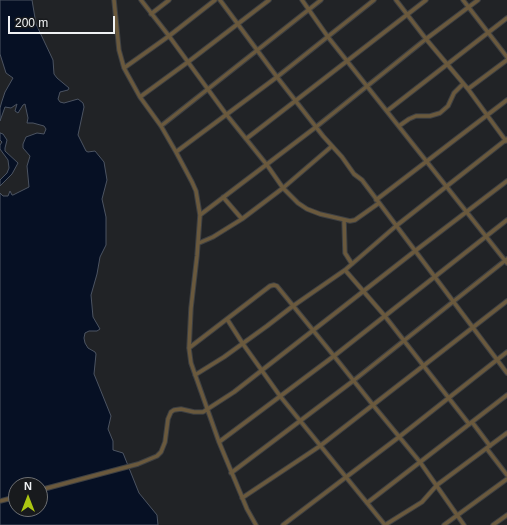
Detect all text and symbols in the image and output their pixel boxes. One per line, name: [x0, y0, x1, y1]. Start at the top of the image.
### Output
scale bar: [10, 8, 117, 34]
text: 200 m: [15, 16, 48, 30]
north arrow: [8, 477, 48, 517]
text: N: [24, 480, 32, 492]

